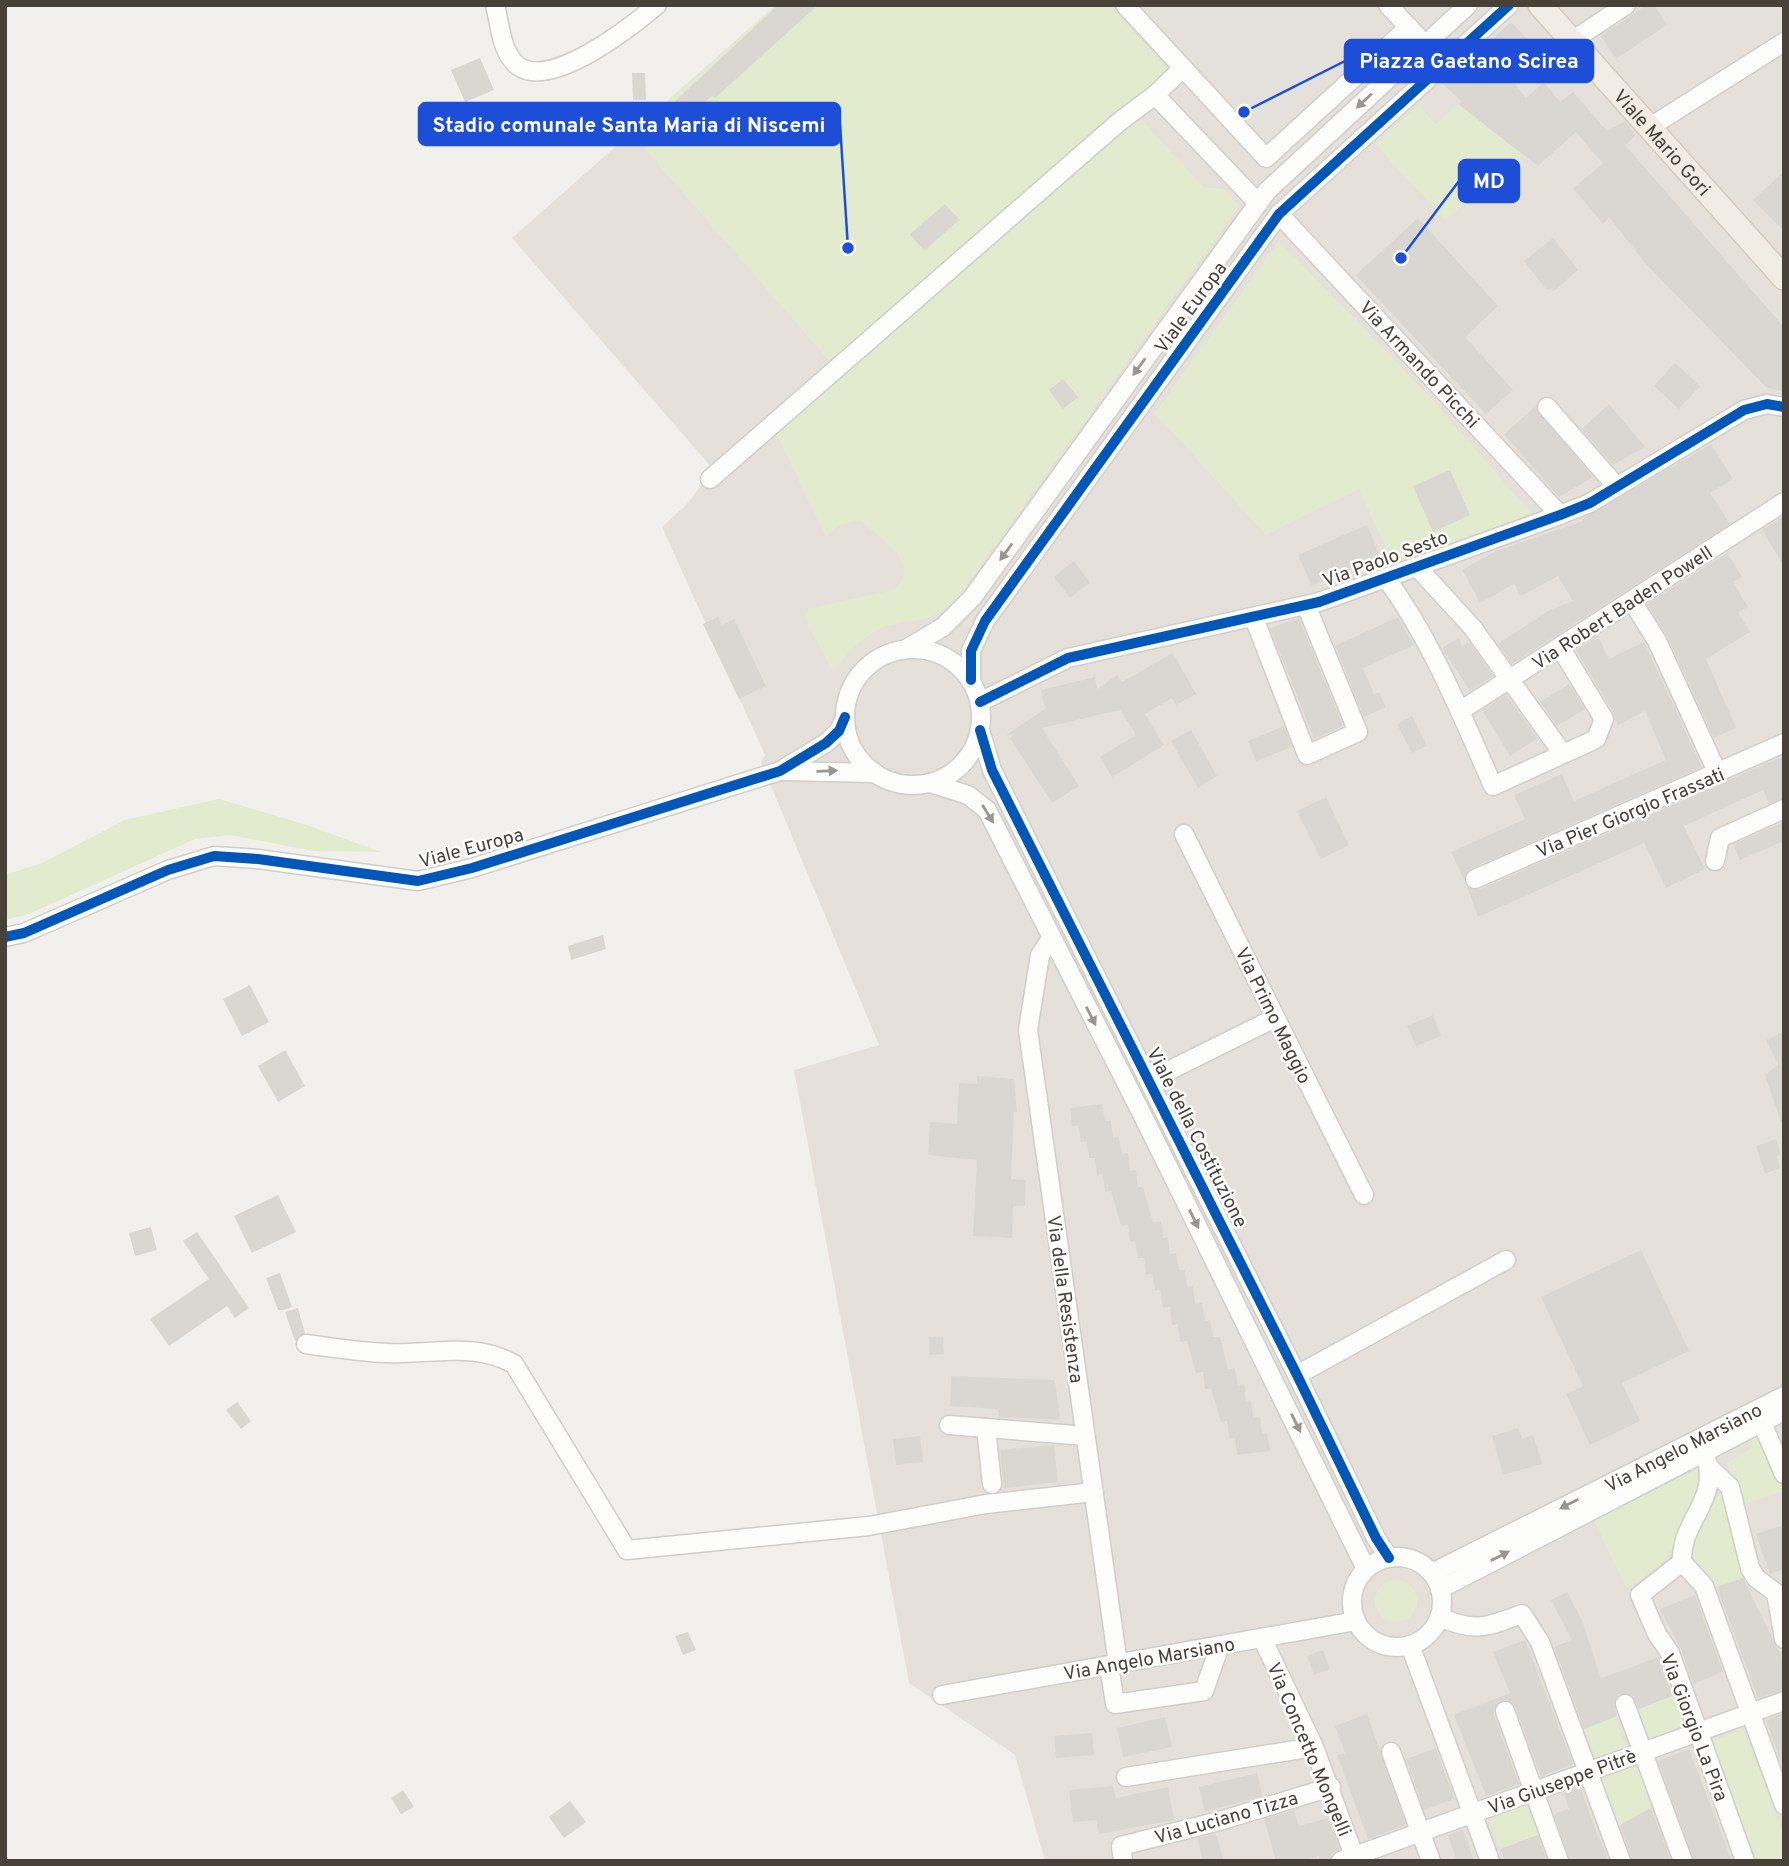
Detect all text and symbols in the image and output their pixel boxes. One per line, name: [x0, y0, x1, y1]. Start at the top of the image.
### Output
callout: Piazza Gaetano Scirea: [1345, 40, 1593, 82]
text: Piazza Gaetano Scirea: [1359, 49, 1579, 76]
street label: Viale Mario Gori: [1607, 85, 1715, 202]
one-way arrow: [1356, 93, 1373, 109]
callout: Stadio comunale Santa Maria di Niscemi: [419, 103, 840, 145]
text: Stadio comunale Santa Maria di Niscemi: [432, 113, 826, 140]
callout: MD: [1459, 160, 1519, 202]
text: MD: [1473, 169, 1505, 196]
street label: Viale Europa: [1150, 258, 1233, 359]
street label: Via Armando Picchi: [1353, 297, 1484, 434]
one-way arrow: [1132, 358, 1146, 376]
street label: Via Paolo Sesto: [1320, 526, 1452, 594]
street label: Via Robert Baden Powell: [1528, 541, 1718, 676]
one-way arrow: [999, 543, 1013, 561]
street label: Via Pier Giorgio Frassati: [1533, 763, 1728, 864]
one-way arrow: [817, 765, 839, 776]
one-way arrow: [981, 804, 994, 824]
street label: Viale Europa: [416, 823, 527, 874]
street label: Via Primo Maggio: [1229, 944, 1316, 1088]
one-way arrow: [1085, 1007, 1097, 1027]
street label: Viale della Costituzione: [1140, 1044, 1252, 1232]
one-way arrow: [1189, 1209, 1200, 1229]
street label: Via della Resistenza: [1040, 1214, 1088, 1385]
street label: Via Angelo Marsiano: [1601, 1399, 1767, 1499]
one-way arrow: [1290, 1413, 1301, 1433]
one-way arrow: [1559, 1497, 1579, 1509]
one-way arrow: [1490, 1551, 1510, 1562]
street label: Via Angelo Marsiano: [1062, 1633, 1237, 1687]
street label: Via Giorgio La Pira: [1654, 1650, 1732, 1805]
street label: Via Concetto Mongelli: [1261, 1659, 1356, 1840]
street label: Via Giuseppe Pitrè: [1485, 1745, 1640, 1821]
street label: Via Luciano Tizza: [1152, 1787, 1301, 1851]

